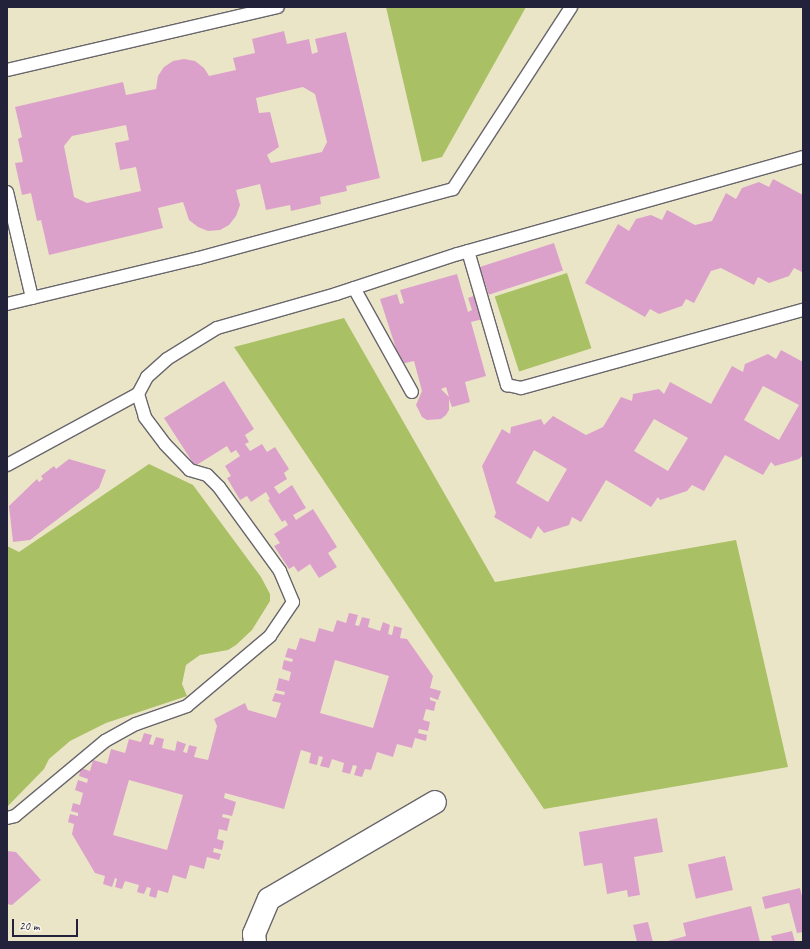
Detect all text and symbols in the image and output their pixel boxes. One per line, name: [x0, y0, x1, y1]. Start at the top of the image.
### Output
scale bar: [14, 911, 80, 937]
text: 20 m: [19, 918, 39, 934]

